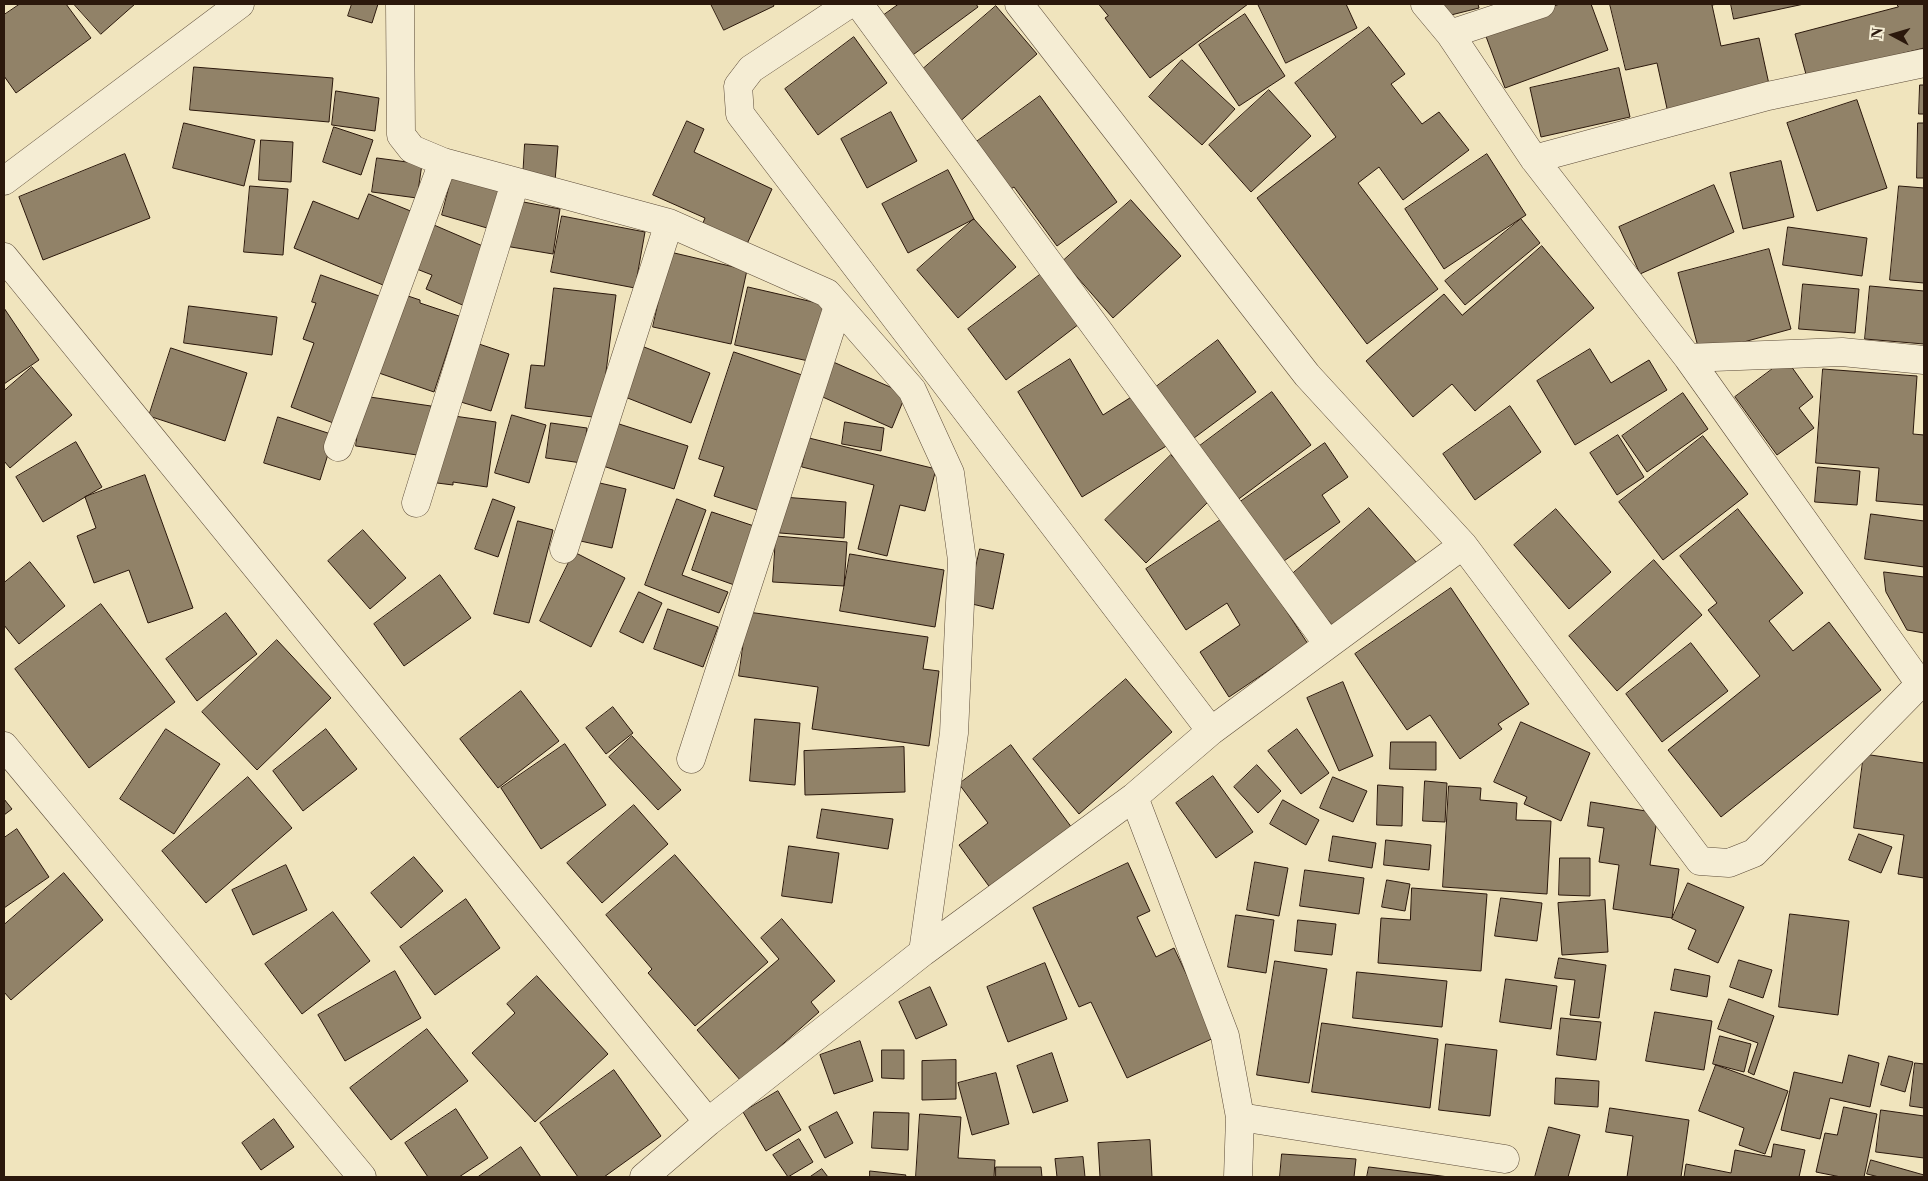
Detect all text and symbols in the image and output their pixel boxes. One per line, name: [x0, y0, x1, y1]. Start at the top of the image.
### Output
north arrow: [1868, 10, 1918, 60]
text: N: [1869, 27, 1888, 40]

